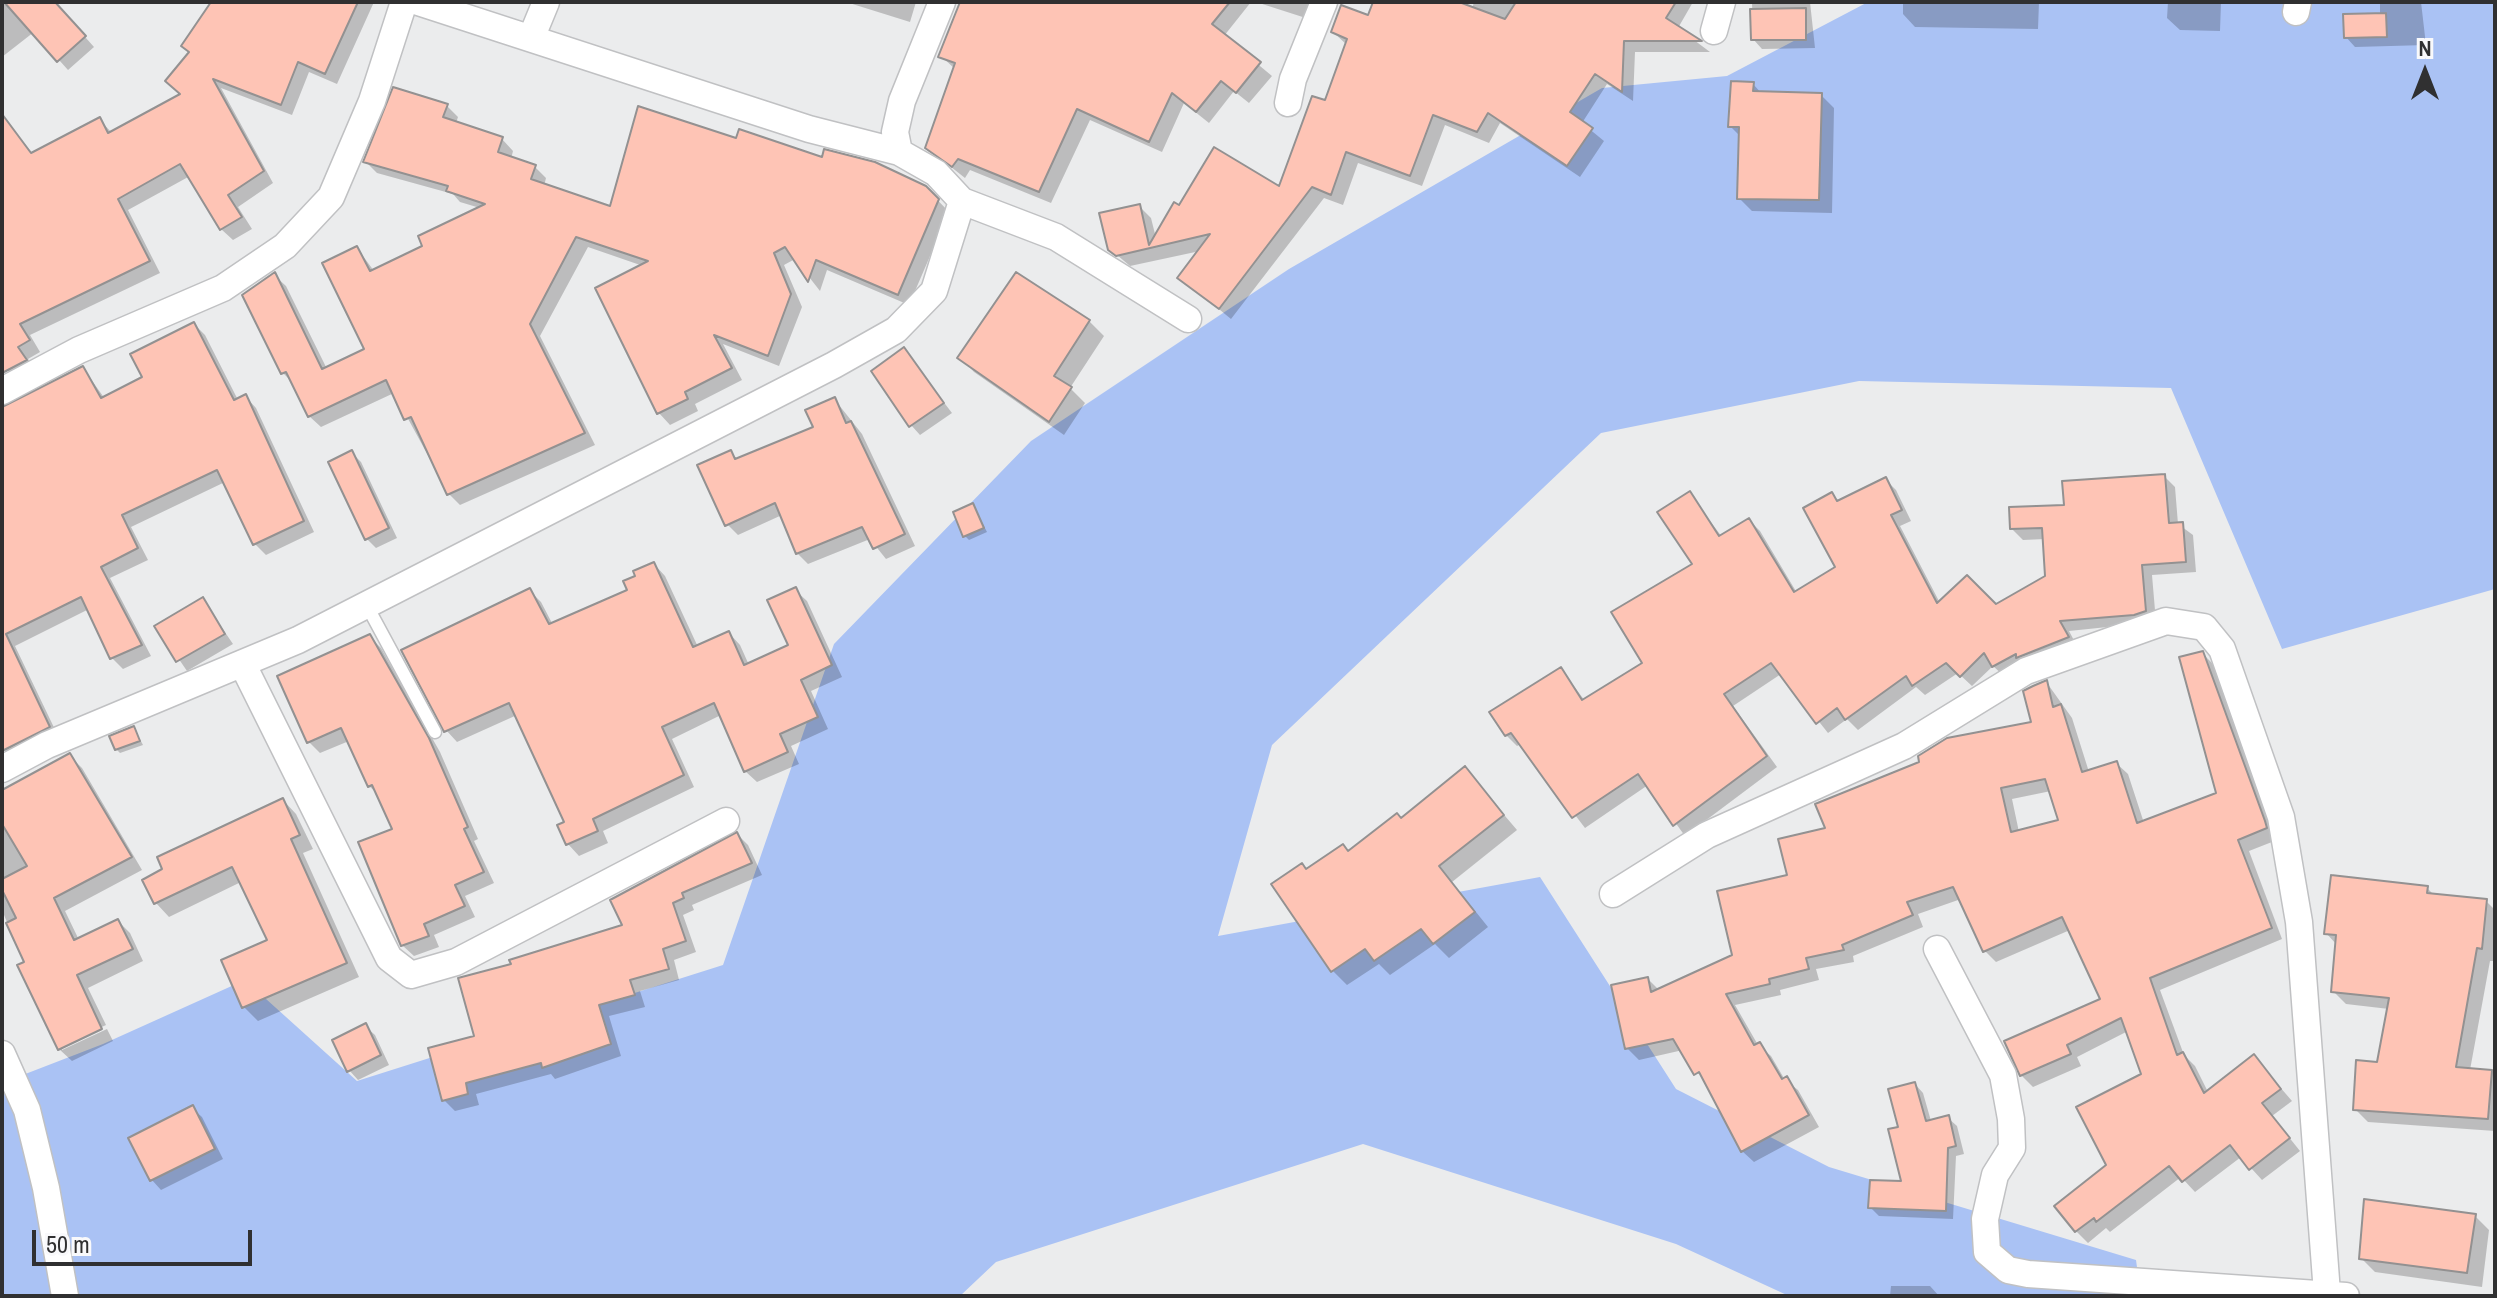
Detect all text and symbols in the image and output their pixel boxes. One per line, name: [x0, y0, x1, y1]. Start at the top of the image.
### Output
north arrow: [2385, 32, 2465, 112]
text: N: [2418, 33, 2432, 63]
scale bar: [36, 1214, 256, 1264]
text: 50 m: [46, 1228, 90, 1260]

